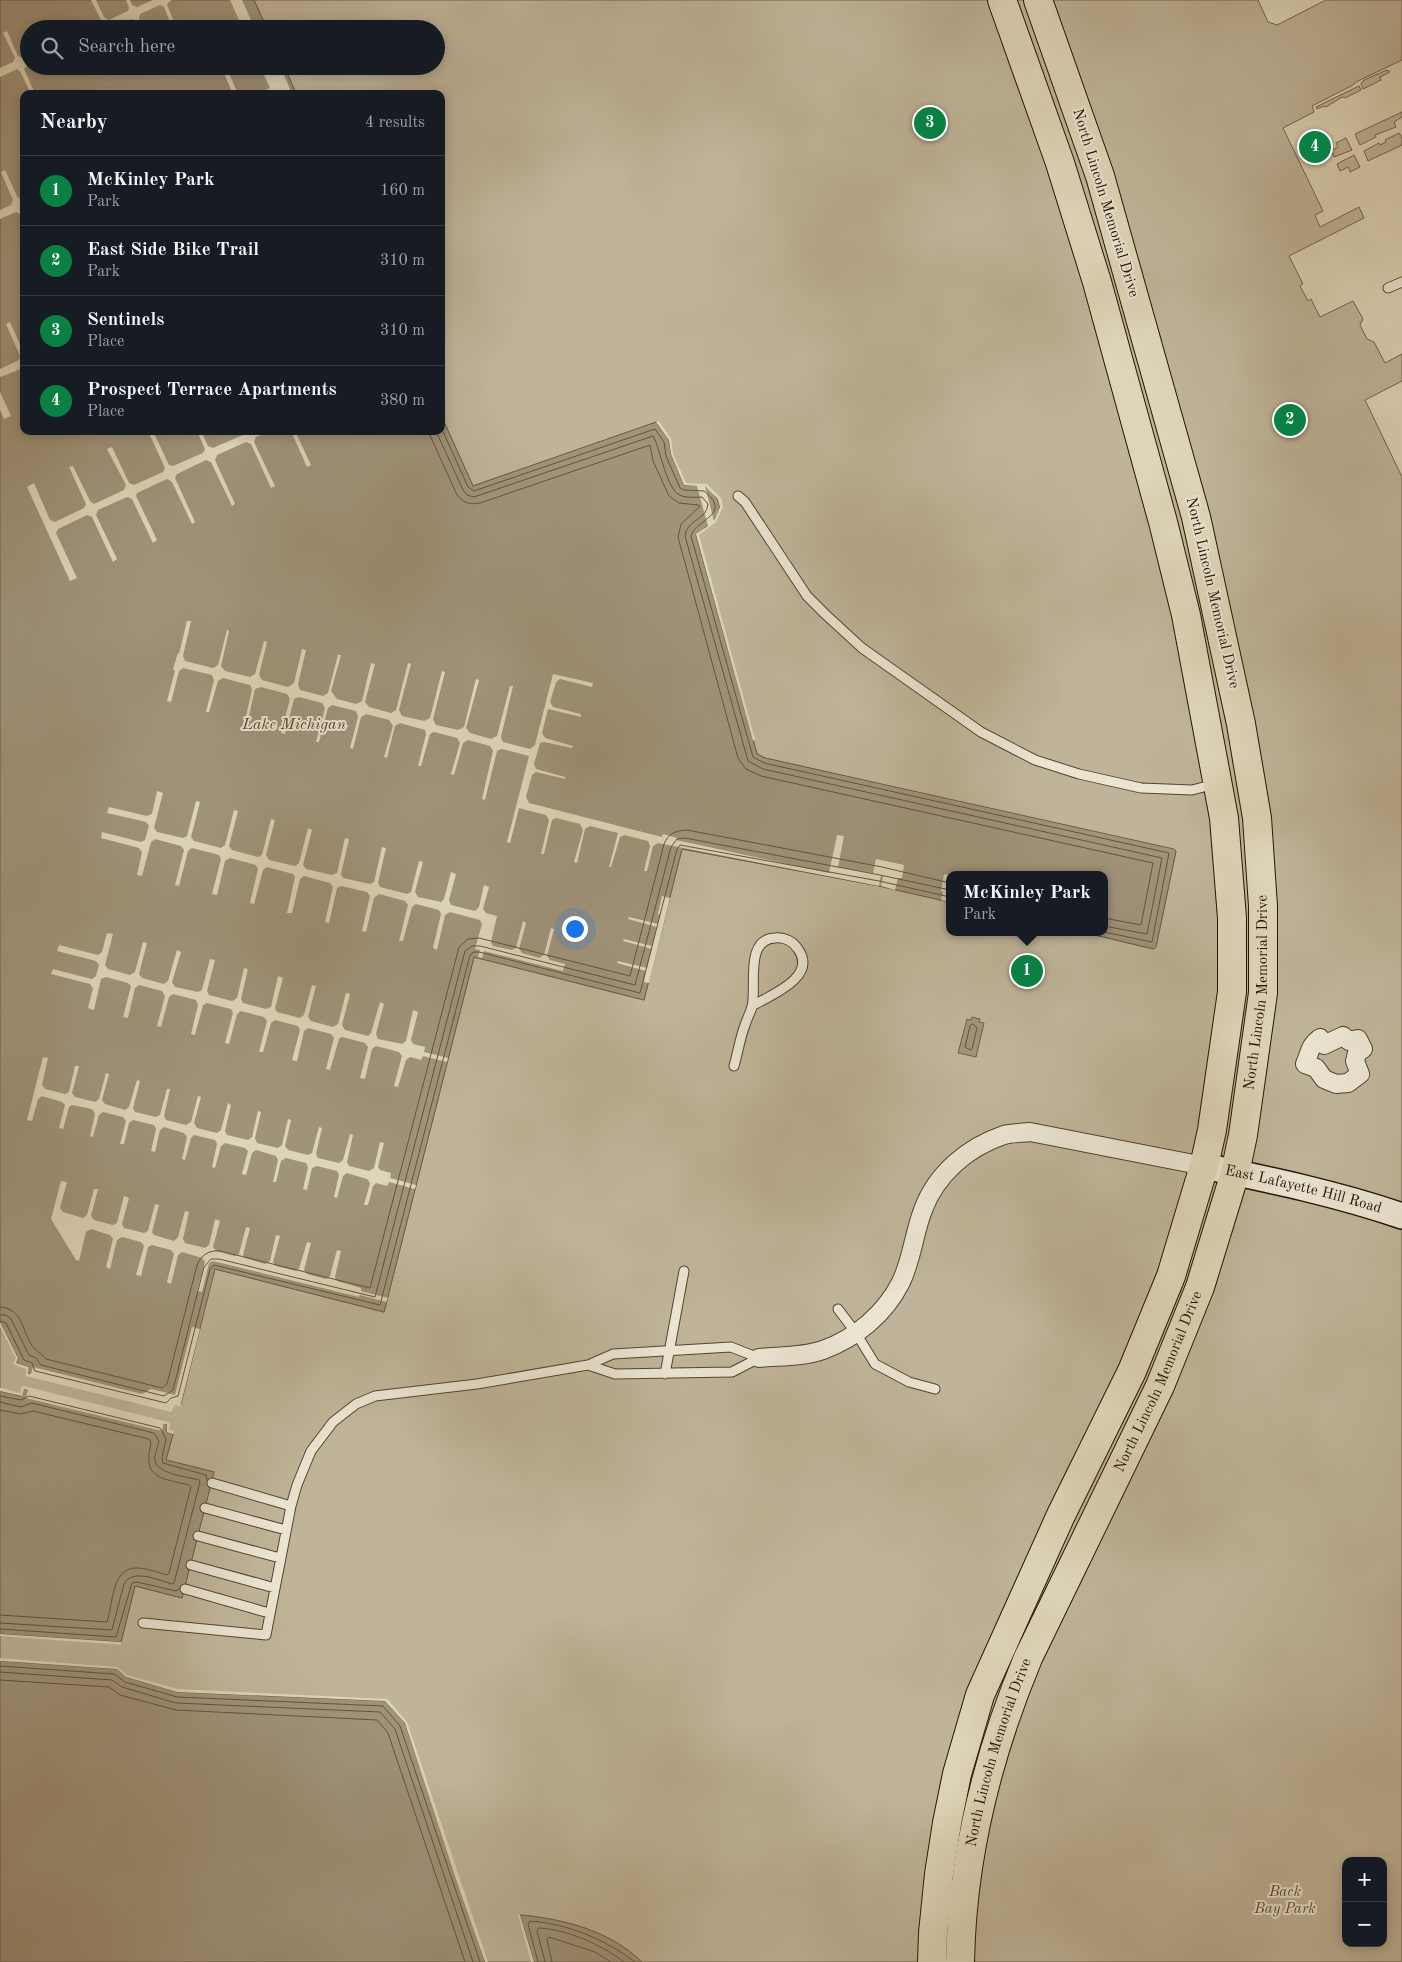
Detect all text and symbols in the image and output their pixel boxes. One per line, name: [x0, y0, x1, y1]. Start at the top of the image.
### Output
search box: [20, 20, 445, 75]
icon: search: [38, 34, 66, 62]
text: Search here: [78, 38, 175, 57]
pin: 3: [914, 104, 946, 142]
street label: North Lincoln Memorial Drive: [1069, 107, 1141, 299]
text: Nearby: [40, 112, 108, 133]
text: 4 results: [365, 115, 425, 131]
pin: 4: [1299, 128, 1331, 166]
text: McKinley Park: [87, 171, 215, 190]
text: 1: [51, 183, 61, 199]
text: 160 m: [380, 183, 425, 199]
text: Park: [87, 194, 120, 210]
text: East Side Bike Trail: [87, 241, 259, 260]
text: 2: [51, 253, 61, 269]
text: 310 m: [380, 253, 425, 269]
text: Park: [87, 264, 120, 280]
text: Sentinels: [87, 311, 164, 330]
text: 3: [51, 323, 61, 339]
text: 310 m: [380, 323, 425, 339]
text: Place: [87, 334, 124, 350]
text: Prospect Terrace Apartments: [87, 381, 337, 400]
text: 4: [51, 393, 61, 409]
text: 380 m: [380, 393, 425, 409]
pin: 2: [1274, 401, 1306, 439]
text: Place: [87, 404, 124, 420]
street label: North Lincoln Memorial Drive: [1183, 496, 1241, 690]
water label: Lake Michigan: [241, 717, 346, 733]
popup: [946, 871, 1108, 936]
text: McKinley Park: [963, 884, 1091, 903]
street label: North Lincoln Memorial Drive: [1242, 894, 1271, 1091]
text: Park: [963, 907, 996, 923]
your location: [562, 916, 588, 942]
pin: 1: [1011, 952, 1043, 990]
street label: East Lafayette Hill Road: [1224, 1163, 1384, 1216]
street label: North Lincoln Memorial Drive: [1112, 1289, 1205, 1475]
street label: North Lincoln Memorial Drive: [964, 1656, 1035, 1848]
map controls: [1342, 1857, 1387, 1947]
button: +: [1342, 1857, 1387, 1902]
park label: Back Bay Park: [1253, 1885, 1316, 1917]
button: −: [1342, 1902, 1387, 1947]

